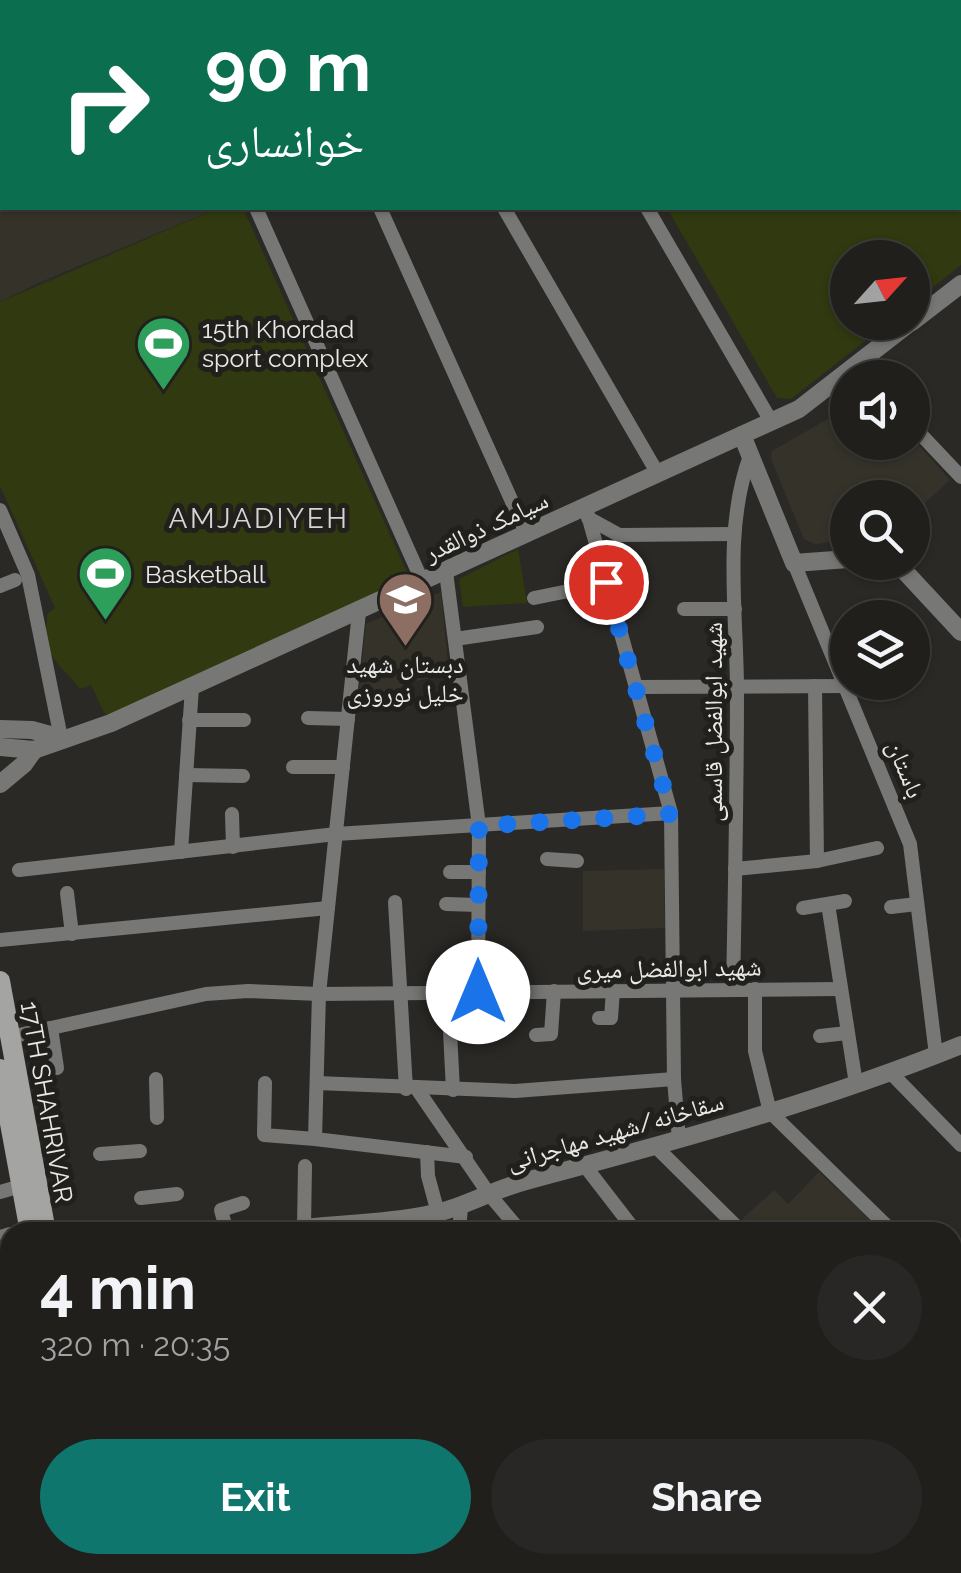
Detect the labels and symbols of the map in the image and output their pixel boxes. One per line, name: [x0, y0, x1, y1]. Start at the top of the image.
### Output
north arrow: [830, 240, 930, 340]
sports icon: 15th Khordad sport complex: [133, 313, 193, 392]
place label: 15th Khordad sport complex: [202, 314, 369, 373]
street label: سیامک ذوالقدر: [418, 484, 553, 568]
district label: AMJADIYEH: [169, 502, 349, 535]
pin: [564, 540, 649, 625]
sports icon: Basketball: [76, 544, 136, 623]
place label: Basketball: [145, 559, 266, 589]
school or university icon: دبستان شهید خلیل نوروزی: [375, 570, 435, 649]
street label: شهید ابوالفضل قاسمی: [698, 622, 729, 822]
place label: دبستان شهید خلیل نوروزی: [346, 649, 464, 709]
street label: باستان: [880, 736, 931, 803]
position arrow: [426, 940, 530, 1044]
street label: شهید ابوالفضل میری: [576, 951, 762, 986]
street label: 17TH SHAHRIVAR: [15, 999, 79, 1205]
street label: سقاخانه/شهید مهاجرانی: [503, 1086, 727, 1177]

